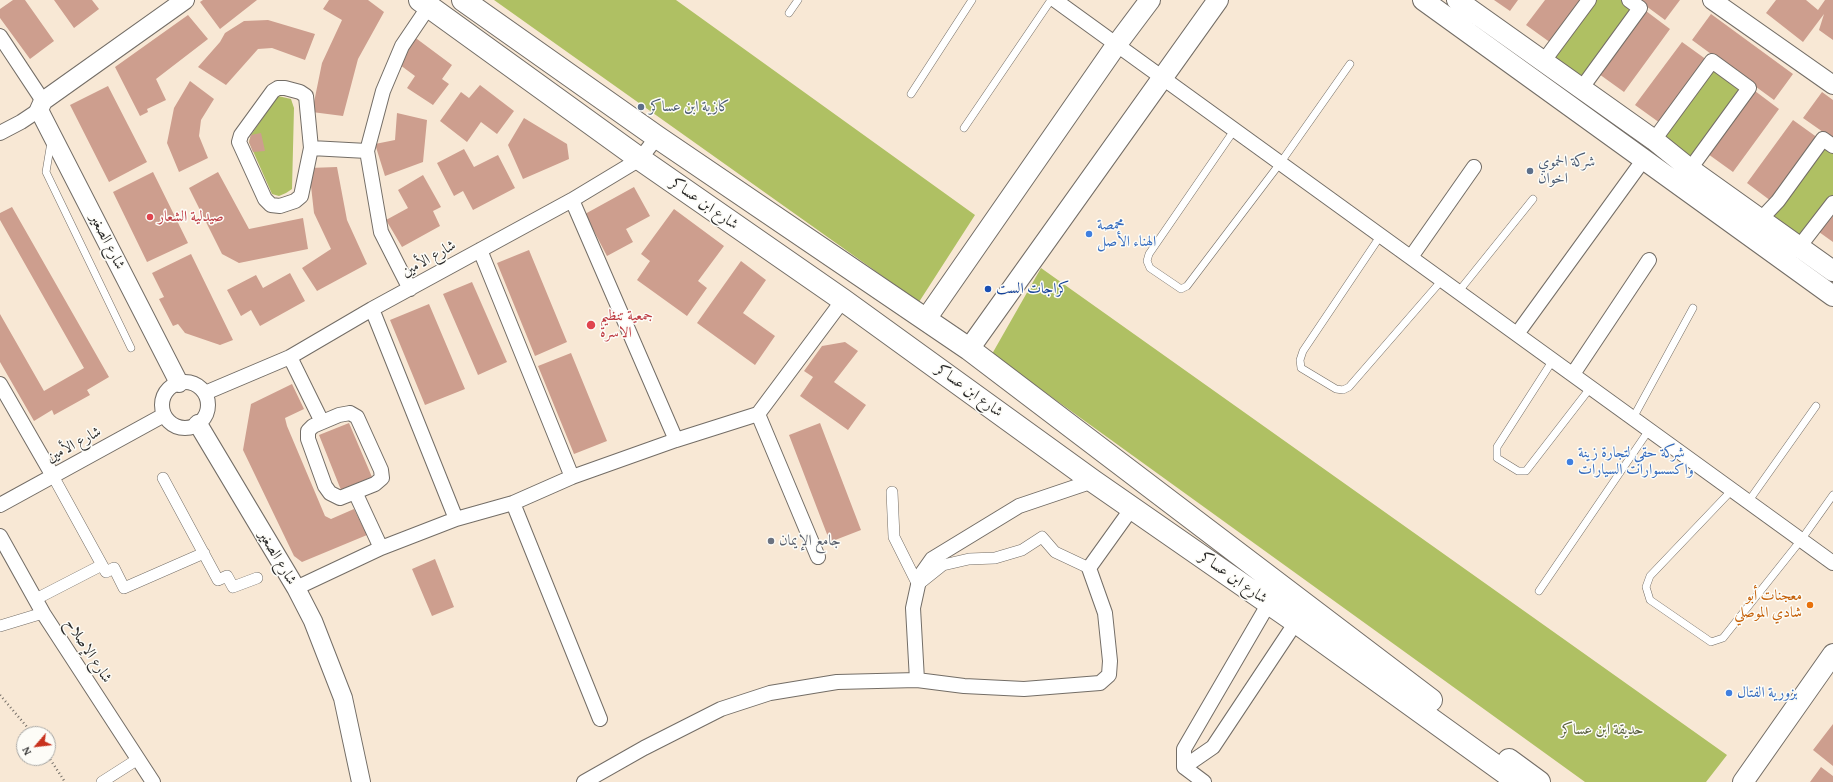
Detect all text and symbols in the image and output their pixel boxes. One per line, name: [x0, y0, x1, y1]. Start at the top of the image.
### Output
place label: كازية ابن عساكر: [649, 98, 730, 116]
marker: كازية ابن عساكر: [636, 102, 646, 112]
place label: شركة الحموي اخوان: [1538, 153, 1595, 188]
marker: شركة الحموي اخوان: [1525, 166, 1535, 176]
street label: شارع ابن عساكر: [667, 174, 741, 234]
place label: صيدلية الشعار: [158, 208, 224, 226]
street label: شارع الصغير: [85, 211, 129, 273]
marker: صيدلية الشعار: [145, 212, 155, 222]
place label: محمصة الهناء الأصل: [1097, 216, 1156, 251]
marker: محمصة الهناء الأصل: [1084, 229, 1094, 239]
street label: شارع الأمين: [399, 237, 459, 281]
place label: كراجات الست: [996, 280, 1069, 298]
marker: كراجات الست: [983, 284, 993, 294]
place label: جمعية تنظيم الاسرة: [600, 307, 653, 342]
marker: جمعية تنظيم الاسرة: [585, 319, 597, 331]
street label: شارع ابن عساكر: [932, 361, 1006, 421]
street label: شارع الأمين: [44, 423, 104, 467]
place label: شركة حقي لتجارة زينة واكسسوارات السيارات: [1578, 444, 1694, 479]
marker: شركة حقي لتجارة زينة واكسسوارات السيارات: [1565, 457, 1575, 467]
street label: شارع الصغير: [254, 528, 300, 588]
place label: جامع الإيمان: [779, 532, 841, 550]
marker: جامع الإيمان: [766, 536, 776, 546]
street label: شارع ابن عساكر: [1196, 548, 1270, 608]
place label: معجنات أبو شادي الموصلي: [1734, 587, 1802, 622]
marker: معجنات أبو شادي الموصلي: [1805, 600, 1815, 610]
street label: شارع الإصلاح: [61, 615, 115, 687]
place label: بزورية الفتال: [1737, 684, 1797, 702]
marker: بزورية الفتال: [1724, 688, 1734, 698]
park label: حديقة ابن عساكر: [1560, 721, 1644, 739]
north arrow: [16, 726, 56, 766]
text: N: [18, 744, 35, 758]

